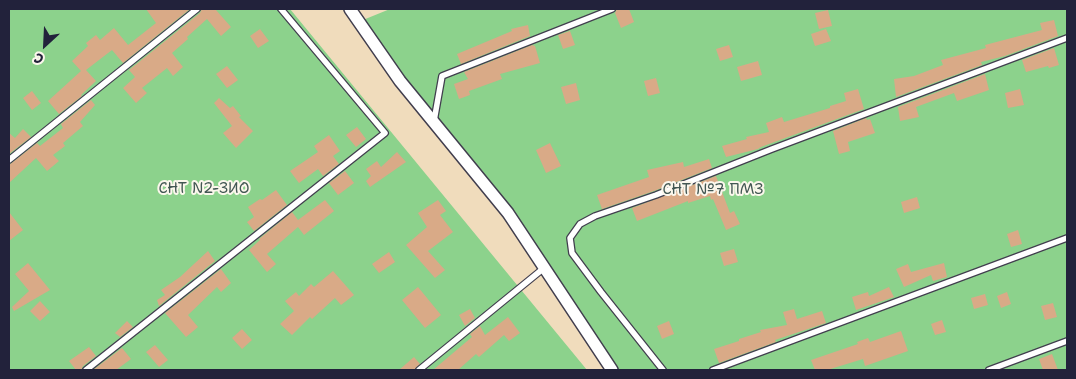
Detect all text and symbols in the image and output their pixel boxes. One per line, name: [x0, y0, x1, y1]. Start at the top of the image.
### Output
north arrow: [20, 20, 70, 70]
text: С: [31, 49, 46, 69]
park label: СНТ N2-ЗИО: [158, 180, 250, 198]
park label: СНТ №7 ПМЗ: [662, 181, 764, 199]

